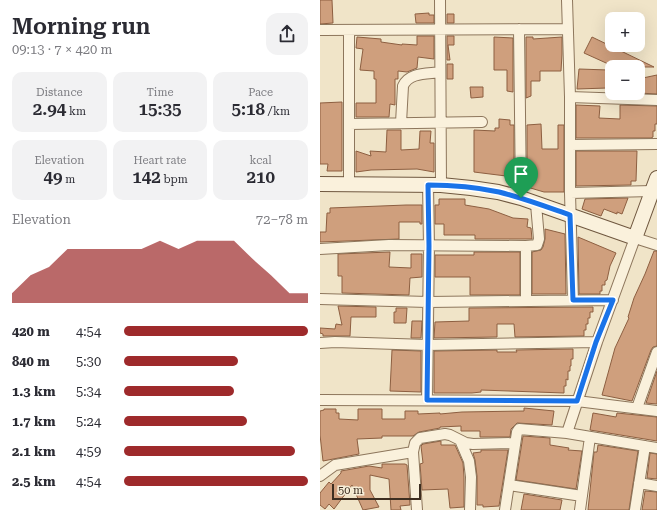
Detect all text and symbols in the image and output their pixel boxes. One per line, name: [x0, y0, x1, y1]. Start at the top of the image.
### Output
map controls: [605, 12, 645, 100]
button: +: [605, 12, 645, 52]
button: share: [266, 13, 308, 55]
text: Morning run: [12, 14, 150, 39]
text: 09:13 · 7 × 420 m: [12, 42, 112, 57]
button: −: [605, 60, 645, 100]
text: Distance: [36, 86, 83, 99]
text: Time: [147, 86, 173, 99]
text: Pace: [248, 86, 273, 99]
text: 2.94: [33, 99, 66, 119]
text: 15:35: [138, 99, 182, 119]
text: 5:18: [231, 99, 265, 119]
text: km: [66, 105, 86, 118]
text: /km: [265, 105, 290, 118]
text: Elevation: [34, 154, 84, 167]
text: Heart rate: [134, 154, 186, 167]
text: kcal: [250, 154, 272, 167]
pin: [504, 157, 538, 198]
icon: arrive: [510, 163, 532, 185]
text: 49: [43, 167, 62, 187]
text: 142: [132, 167, 161, 187]
text: 210: [246, 167, 275, 187]
text: m: [62, 173, 75, 186]
text: bpm: [161, 173, 188, 186]
text: Elevation: [12, 212, 71, 227]
text: 72–78 m: [256, 212, 308, 227]
text: 420 m: [12, 324, 50, 339]
text: 4:54: [76, 324, 101, 339]
text: 840 m: [12, 354, 50, 369]
text: 5:30: [76, 354, 101, 369]
text: 1.3 km: [12, 384, 55, 399]
text: 5:34: [76, 384, 101, 399]
text: 1.7 km: [12, 414, 55, 429]
text: 5:24: [76, 414, 101, 429]
text: 2.1 km: [12, 444, 55, 459]
text: 4:59: [76, 444, 101, 459]
text: 2.5 km: [12, 474, 55, 489]
text: 4:54: [76, 474, 101, 489]
scale bar: [332, 482, 421, 501]
text: 50 m: [338, 484, 363, 497]

